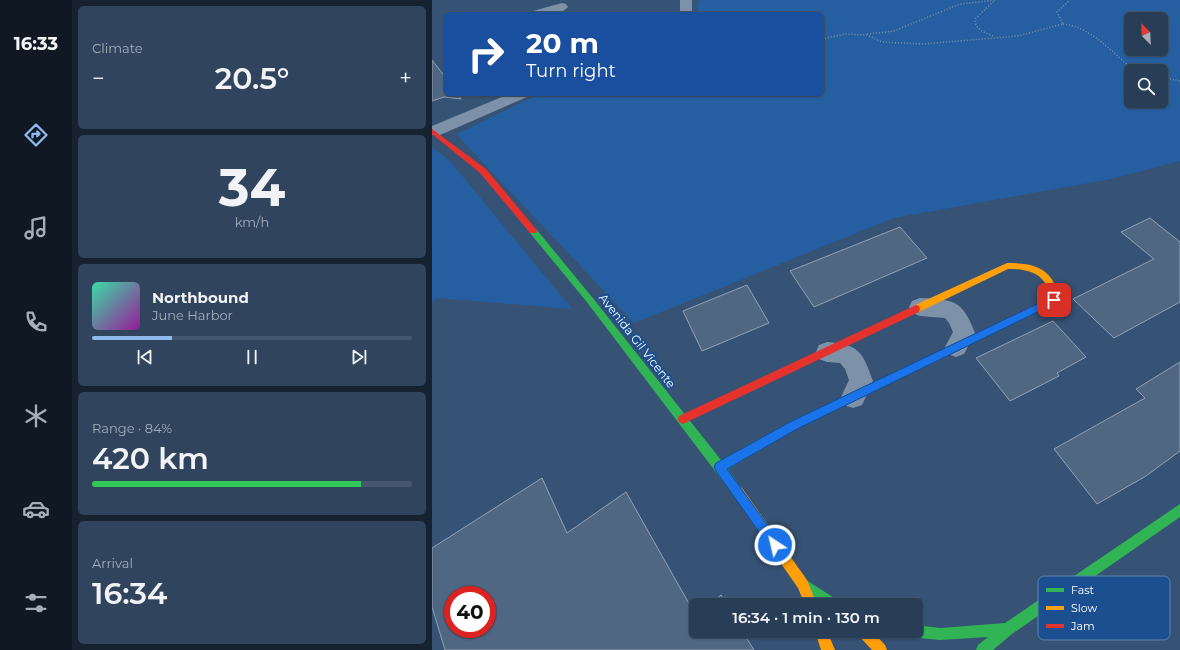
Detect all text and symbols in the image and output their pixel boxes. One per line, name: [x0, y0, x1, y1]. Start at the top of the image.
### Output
north arrow: [1124, 12, 1168, 56]
map controls: [1124, 12, 1168, 108]
text: 20 m: [526, 26, 599, 60]
icon: right: [460, 28, 512, 80]
text: 16:33: [14, 33, 58, 55]
text: Climate: [92, 40, 143, 56]
text: 20.5°: [215, 60, 289, 97]
text: Turn right: [526, 60, 616, 82]
button: search: [1124, 64, 1168, 108]
text: −: [92, 65, 105, 92]
text: +: [399, 65, 412, 92]
icon: directions: [22, 121, 50, 149]
text: 34: [219, 156, 285, 219]
icon: music: [22, 214, 50, 242]
text: km/h: [235, 214, 269, 230]
pin: [1037, 283, 1071, 317]
text: Northbound: [152, 288, 249, 307]
icon: arrive: [1043, 289, 1065, 311]
street label: Avenida Gil Vicente: [596, 290, 679, 391]
text: June Harbor: [152, 307, 233, 323]
icon: phone: [22, 308, 50, 336]
icon: previous: [134, 346, 156, 368]
icon: pause: [241, 346, 263, 368]
icon: next: [348, 346, 370, 368]
icon: climate: [22, 402, 50, 430]
text: Range · 84%: [92, 420, 172, 436]
text: 420 km: [92, 440, 209, 477]
icon: car: [22, 495, 50, 523]
position arrow: [754, 524, 796, 566]
text: Arrival: [92, 555, 133, 571]
text: 16:34: [92, 575, 167, 612]
legend: [1038, 576, 1170, 640]
text: Fast: [1071, 583, 1095, 597]
speed limit sign: 40: [444, 586, 496, 638]
icon: filters: [22, 589, 50, 617]
text: Slow: [1071, 601, 1097, 615]
text: 16:34 · 1 min · 130 m: [732, 608, 880, 627]
text: Jam: [1070, 619, 1095, 633]

